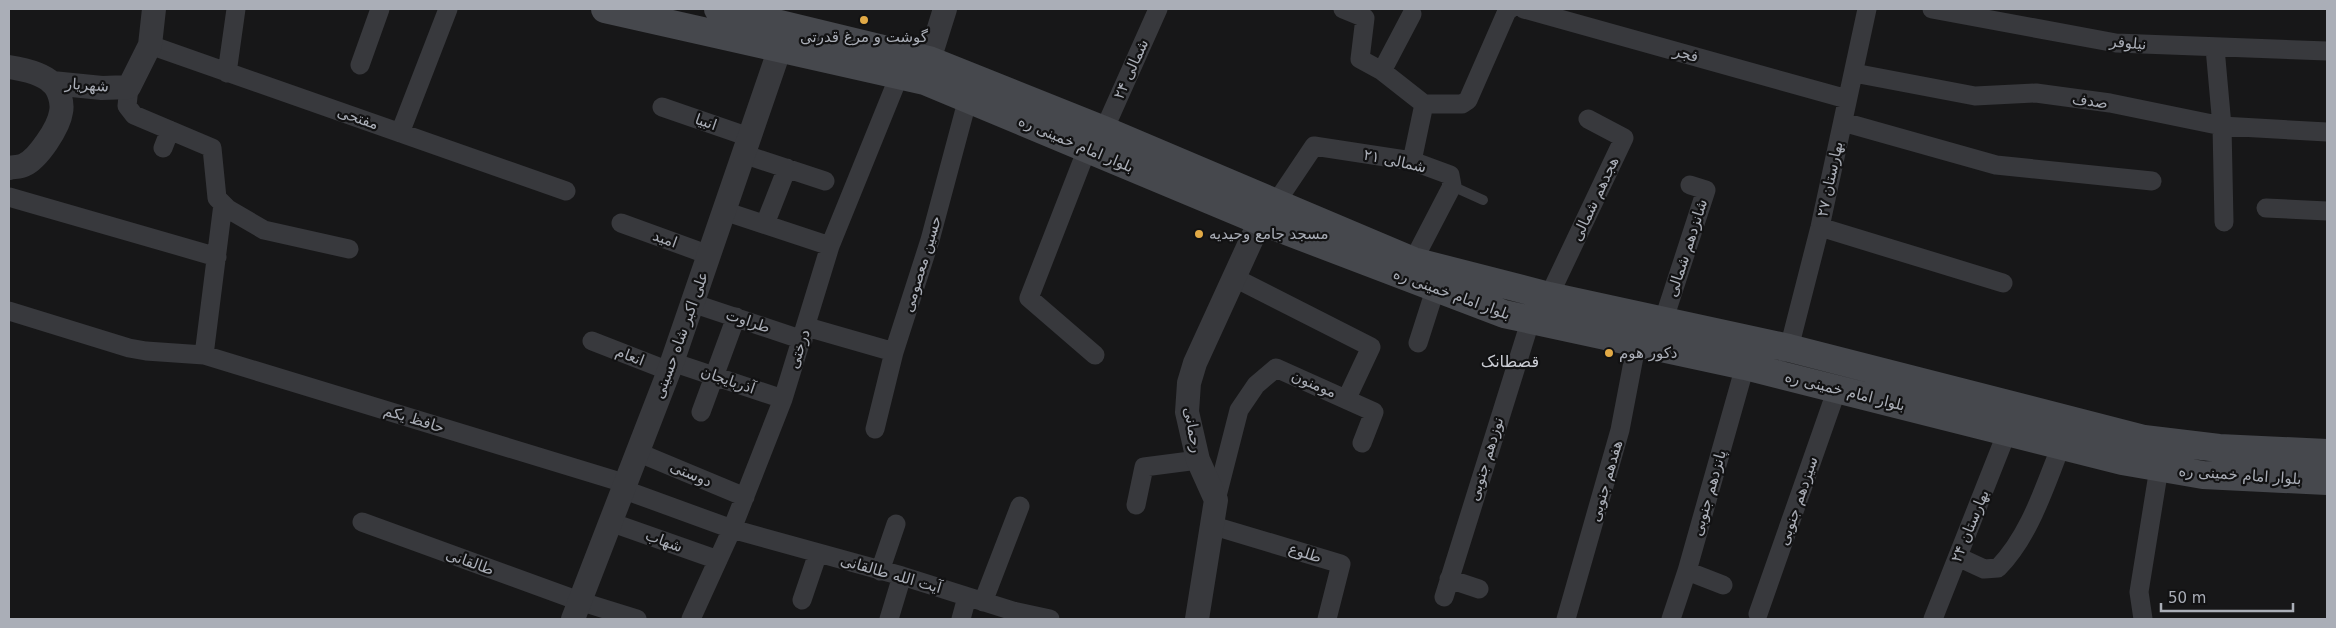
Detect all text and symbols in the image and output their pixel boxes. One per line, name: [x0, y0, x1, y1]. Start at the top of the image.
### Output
marker: گوشت و مرغ قدرتی: [858, 14, 870, 26]
place label: گوشت و مرغ قدرتی: [800, 28, 929, 46]
street label: نیلوفر: [2108, 32, 2147, 54]
street label: ۲۴ شمالی: [1110, 36, 1152, 102]
street label: فجر: [1670, 42, 1701, 66]
street label: شهریار: [64, 74, 109, 96]
street label: صدف: [2071, 90, 2109, 112]
street label: مفتحی: [335, 103, 381, 133]
street label: انبیا: [693, 110, 719, 134]
street label: بلوار امام خمینی ره: [1016, 112, 1136, 176]
street label: بهارستان ۲۷: [1813, 140, 1847, 218]
street label: ۲۱ شمالی: [1362, 146, 1428, 176]
street label: هجدهم شمالی: [1568, 154, 1622, 244]
street label: شانزدهم شمالی: [1663, 197, 1711, 299]
street label: حسین معصومی: [899, 214, 945, 314]
place label: مسجد جامع وحیدیه: [1209, 225, 1329, 243]
street label: امید: [650, 226, 680, 252]
marker: مسجد جامع وحیدیه: [1193, 228, 1205, 240]
street label: بلوار امام خمینی ره: [1391, 264, 1513, 324]
street label: علی اکبر شاه حسینی: [650, 269, 712, 401]
street label: طراوت: [723, 305, 773, 337]
street label: درختی: [784, 327, 814, 371]
street label: انعام: [613, 342, 647, 370]
place label: دکور هوم: [1619, 344, 1678, 362]
marker: دکور هوم: [1603, 347, 1615, 359]
district label: قصطانک: [1481, 352, 1539, 371]
street label: آذربایجان: [698, 362, 758, 398]
street label: مومنون: [1289, 367, 1339, 401]
street label: بلوار امام خمینی ره: [1783, 367, 1907, 415]
street label: حافظ یکم: [381, 401, 447, 437]
street label: رحمانی: [1180, 406, 1206, 454]
street label: نوزدهم جنوبی: [1465, 415, 1507, 503]
street label: هفدهم جنوبی: [1586, 438, 1626, 524]
street label: پانزدهم جنوبی: [1688, 448, 1731, 538]
street label: سیزدهم جنوبی: [1774, 454, 1822, 548]
street label: دوستی: [667, 457, 715, 491]
street label: بلوار امام خمینی ره: [2178, 462, 2302, 488]
street label: بهارستان ۲۴: [1947, 487, 1993, 565]
street label: شهاب: [643, 526, 685, 556]
street label: طلوع: [1286, 539, 1324, 567]
street label: طالقانی: [443, 545, 497, 579]
street label: آیت الله طالقانی: [838, 551, 944, 597]
scale bar: [2161, 580, 2294, 612]
text: 50 m: [2168, 589, 2206, 607]

